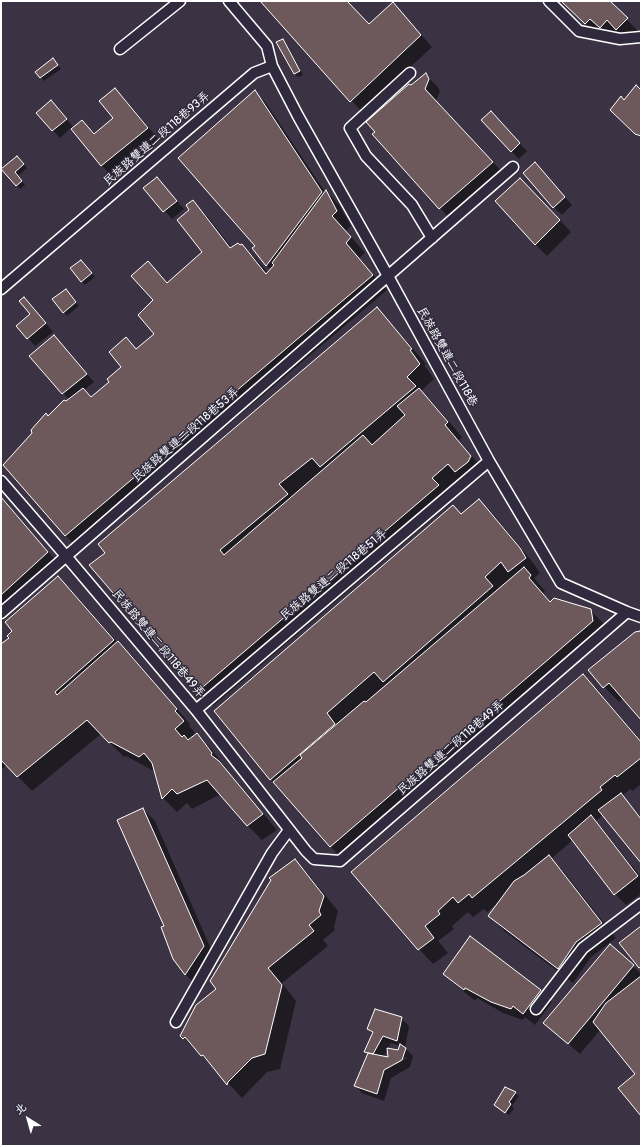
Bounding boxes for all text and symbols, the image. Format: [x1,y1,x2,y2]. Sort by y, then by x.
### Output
street label: 民族路雙連二段118巷93弄 [101,89,213,189]
street label: 民族路雙連二段118巷 [414,305,480,409]
street label: 民族路雙連二段118巷53弄 [130,385,242,485]
street label: 民族路雙連二段118巷51弄 [278,526,390,624]
street label: 民族路雙連二段118巷49弄 [109,587,207,701]
street label: 民族路雙連二段118巷49弄 [395,698,507,798]
north arrow [8,1099,48,1139]
text: 北 [12,1101,29,1118]

